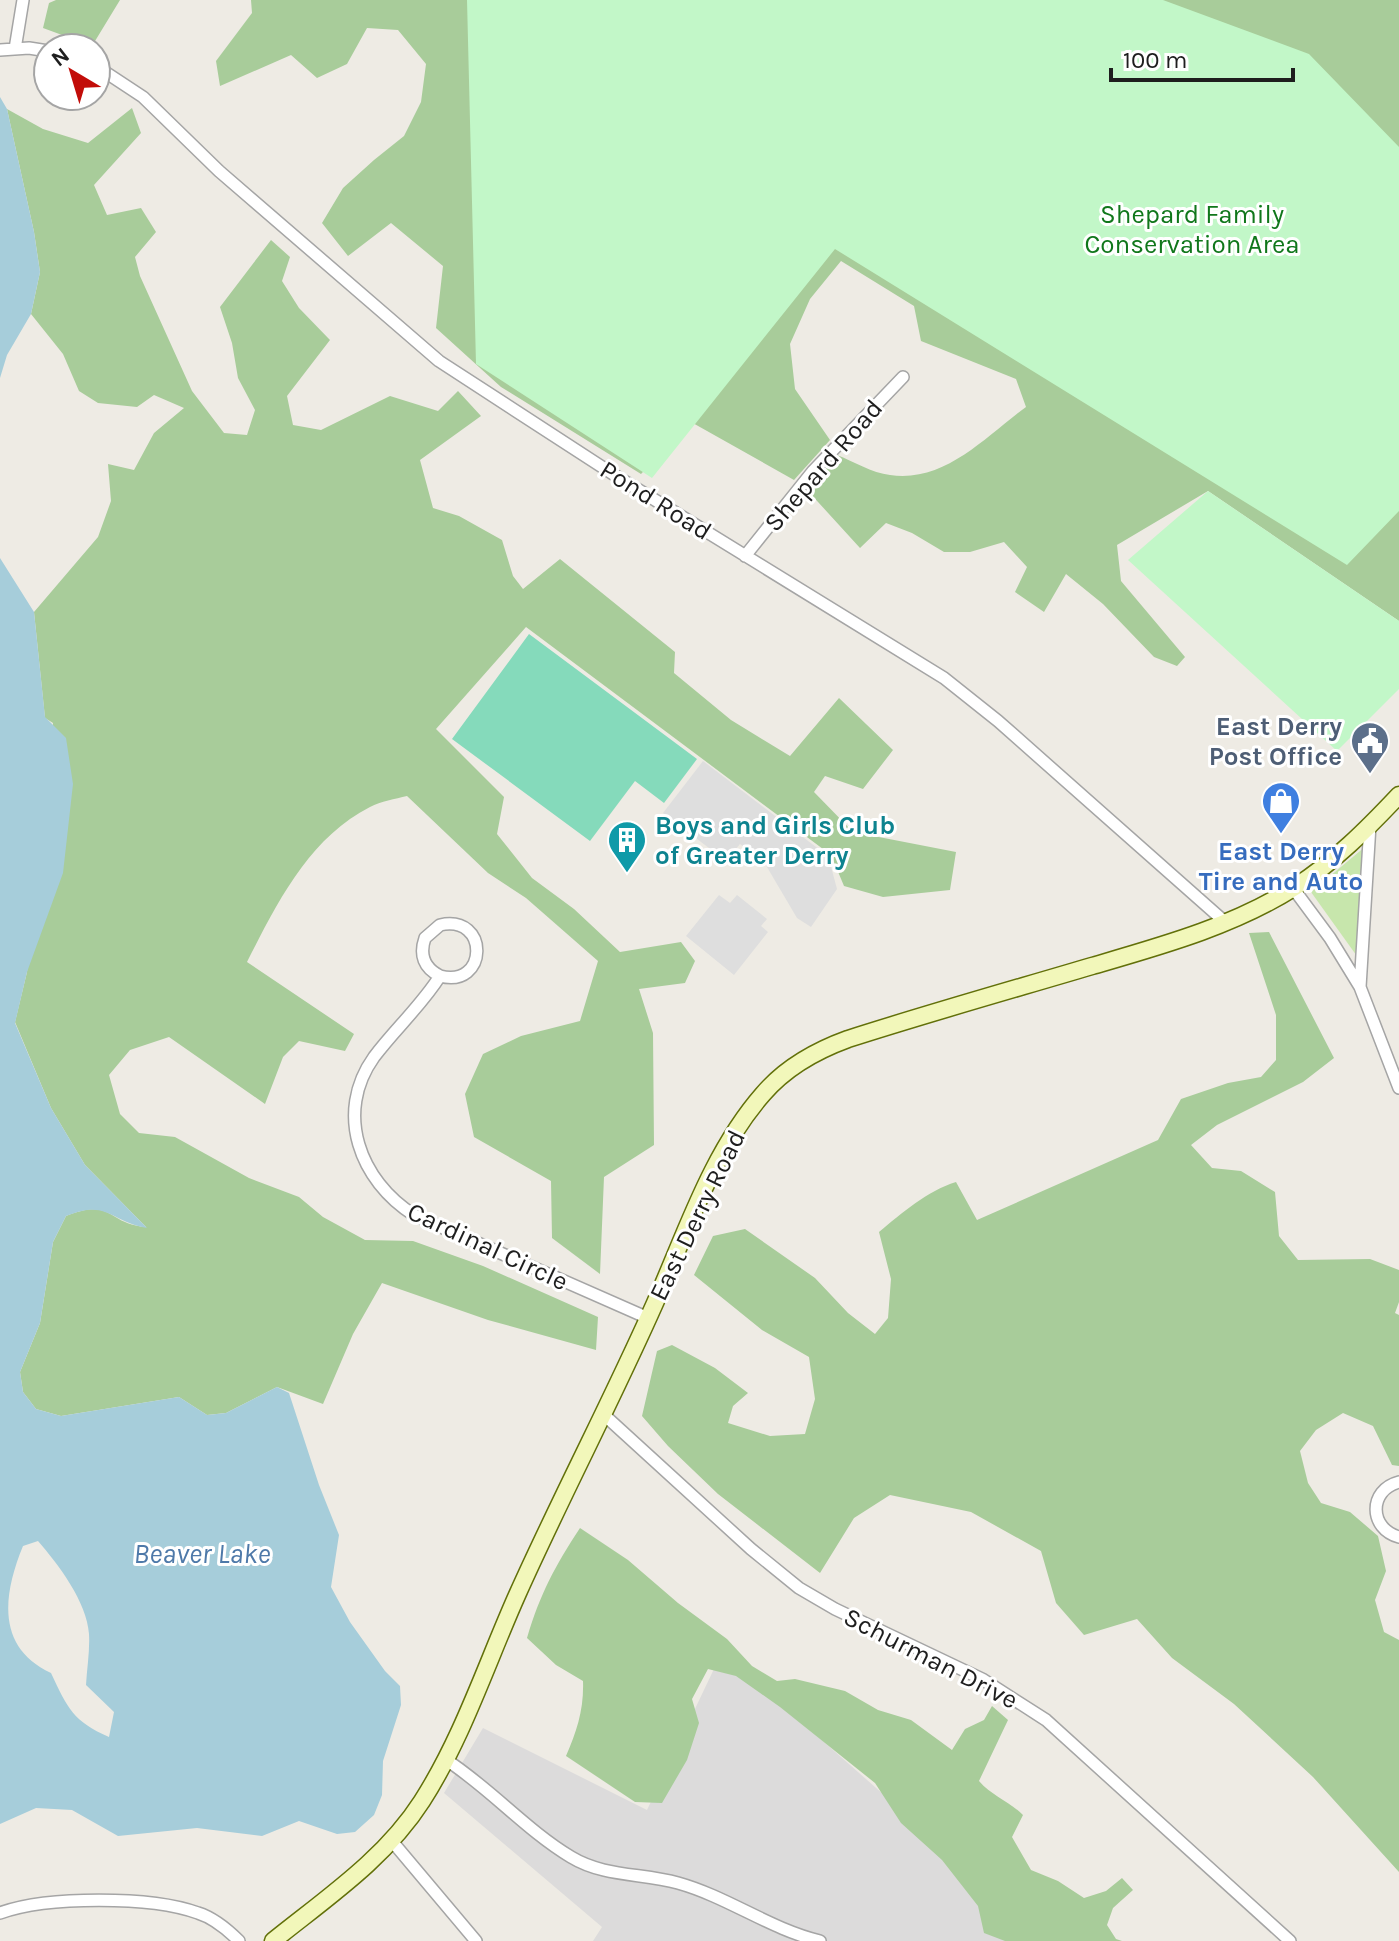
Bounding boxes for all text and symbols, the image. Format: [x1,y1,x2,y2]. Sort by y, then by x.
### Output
north arrow [32,32,112,112]
scale bar [1111,32,1293,82]
text: N [46,42,75,72]
text: 100 m [1123,46,1188,74]
park label: Shepard Family Conservation Area [1084,199,1300,260]
street label: Shepard Road [758,393,889,538]
street label: Pond Road [594,454,717,547]
place label: East Derry Post Office [1209,711,1342,772]
public building icon: East Derry Post Office [1349,720,1391,775]
shop icon: East Derry Tire and Auto [1260,780,1302,835]
place label: Boys and Girls Club of Greater Derry [655,810,895,871]
building icon: Boys and Girls Club of Greater Derry [606,819,648,874]
place label: East Derry Tire and Auto [1199,836,1363,897]
street label: East Derry Road [643,1125,752,1306]
street label: Cardinal Circle [403,1196,573,1297]
water label: Beaver Lake [133,1537,271,1570]
street label: Schurman Drive [839,1601,1023,1716]

